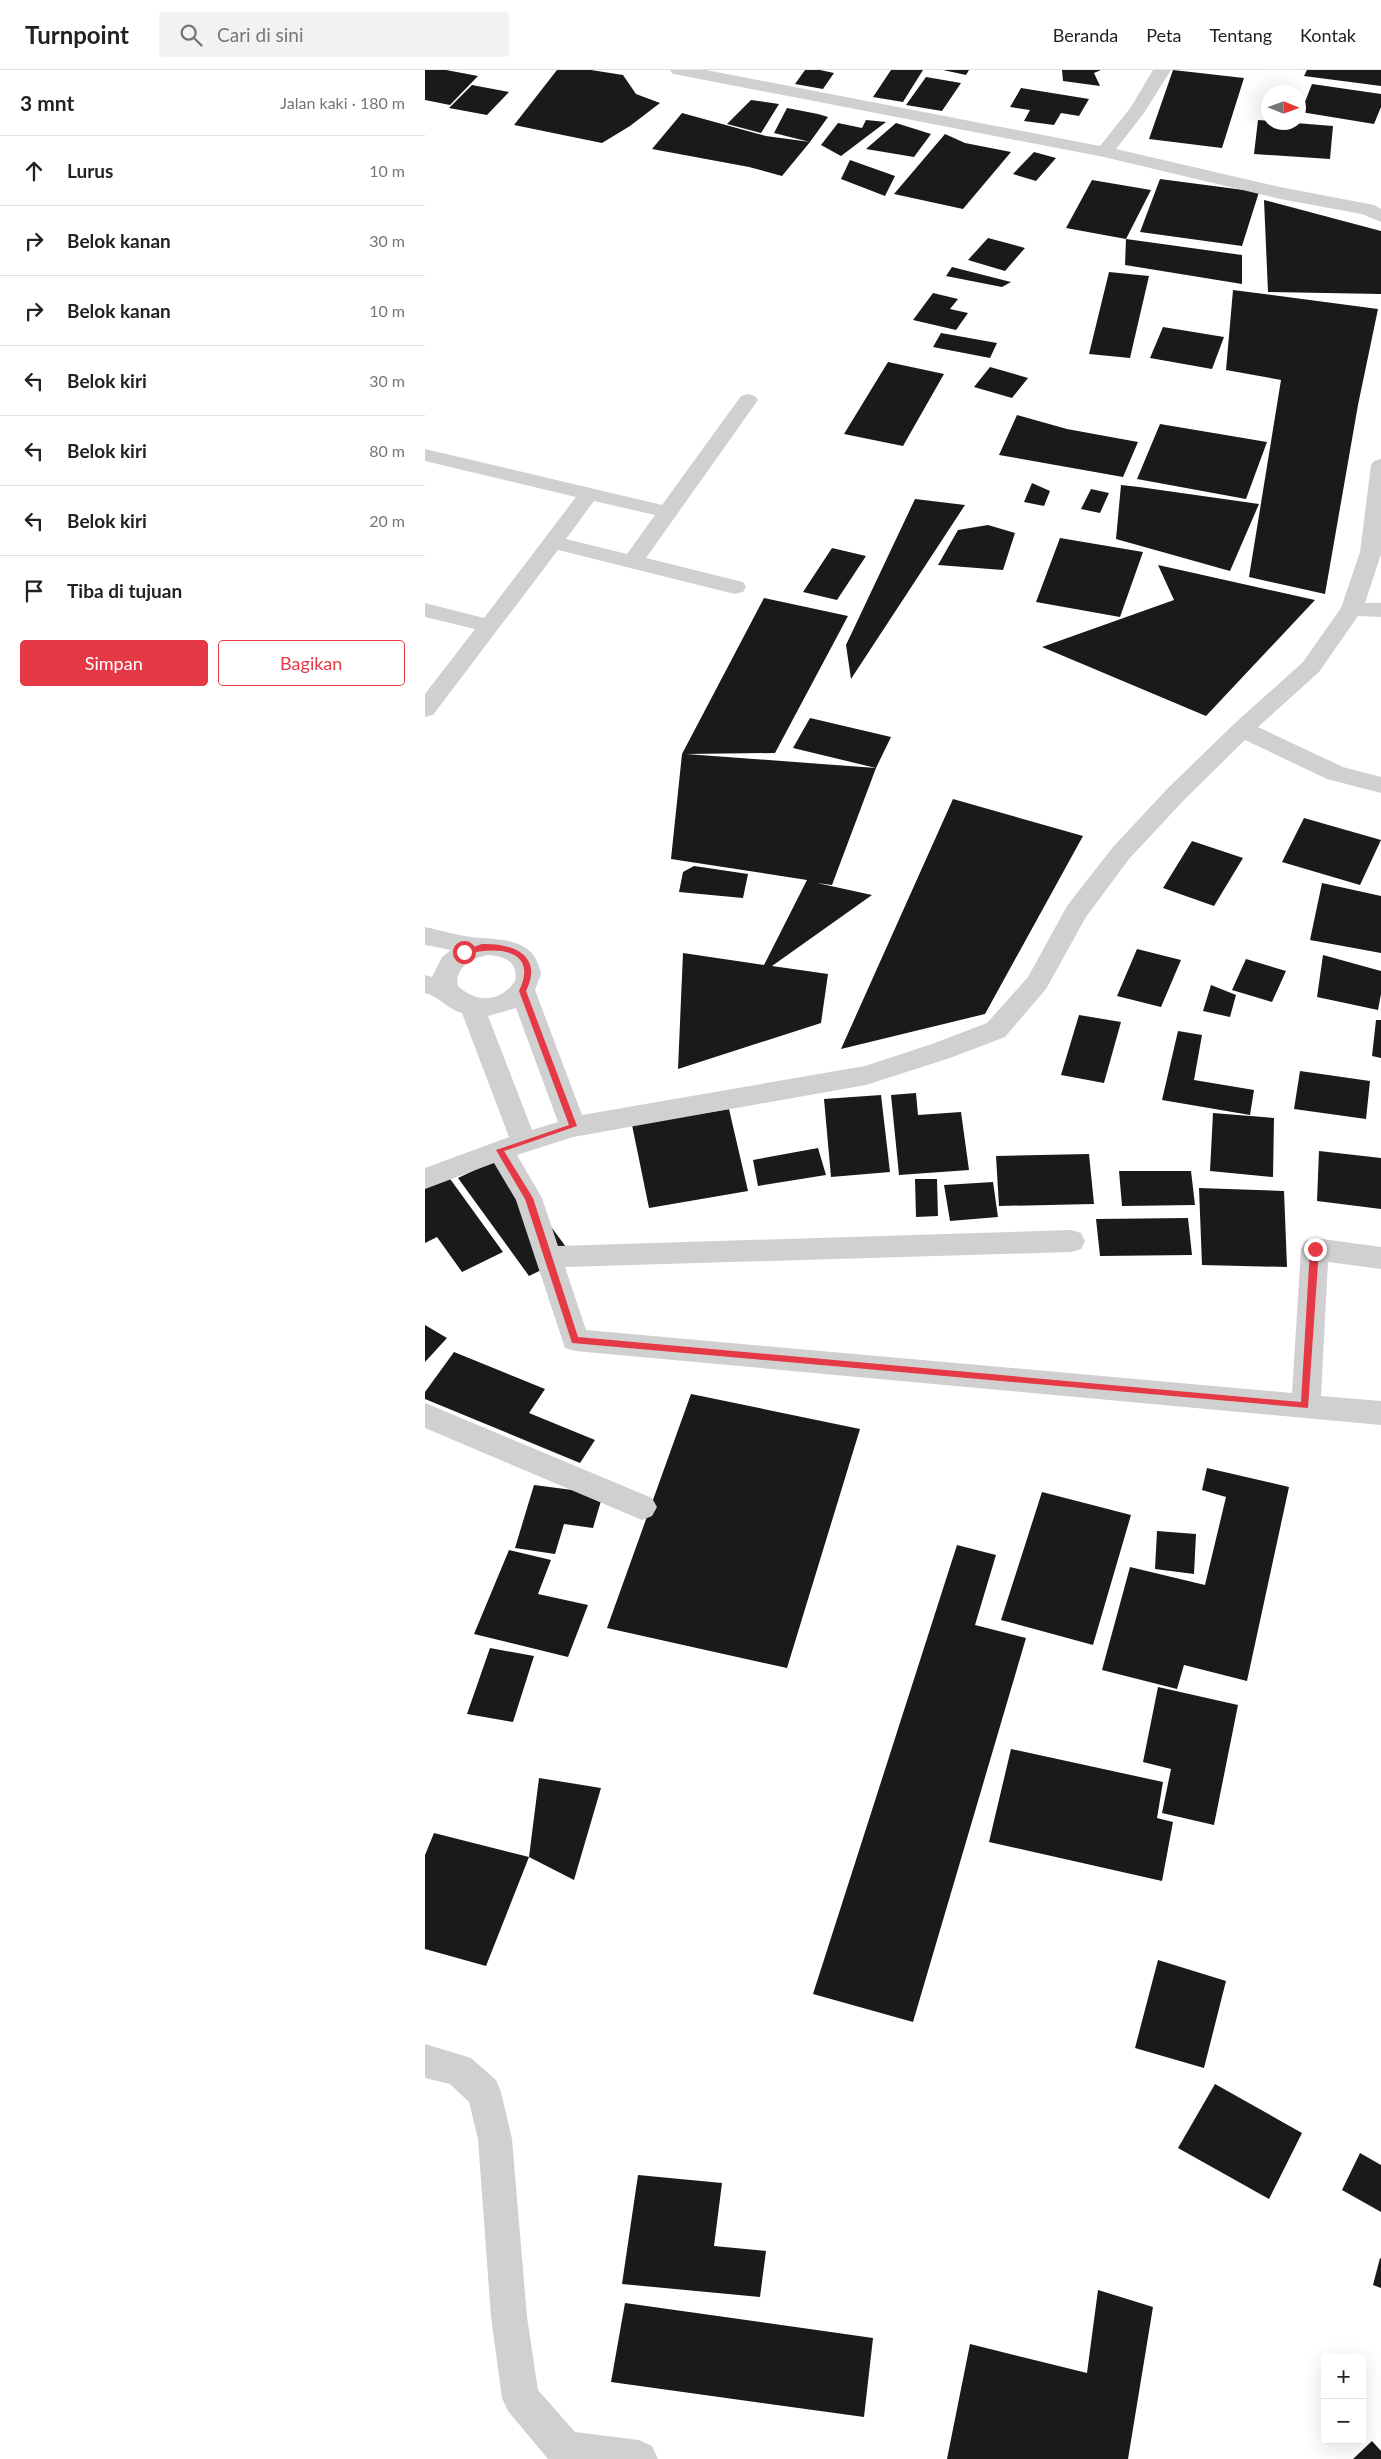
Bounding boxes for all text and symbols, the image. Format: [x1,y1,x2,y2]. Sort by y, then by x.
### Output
search box [159,12,509,57]
text: Turnpoint [25,20,129,49]
icon: search [177,21,205,49]
text: Cari di sini [217,23,304,46]
text: Beranda [1053,24,1118,46]
text: Peta [1146,24,1181,46]
text: Tentang [1209,24,1272,46]
text: Kontak [1300,24,1356,46]
north arrow [1261,85,1306,130]
text: 3 mnt [20,90,74,115]
text: Jalan kaki · 180 m [280,93,405,112]
icon: ahead [20,157,48,185]
text: Lurus [67,159,113,182]
text: 10 m [369,161,405,180]
icon: right [20,227,48,255]
text: Belok kanan [67,229,171,252]
text: 30 m [369,231,405,250]
icon: right [20,297,48,325]
text: Belok kanan [67,299,171,322]
text: 10 m [369,301,405,320]
icon: left [20,367,48,395]
text: Belok kiri [67,369,147,392]
text: 30 m [369,371,405,390]
icon: left [20,437,48,465]
text: Belok kiri [67,439,147,462]
text: 80 m [369,441,405,460]
icon: left [20,507,48,535]
text: Belok kiri [67,509,147,532]
text: 20 m [369,511,405,530]
icon: arrive [20,577,48,605]
text: Tiba di tujuan [67,579,182,602]
button: Simpan [20,640,208,686]
button: Bagikan [218,640,405,686]
route start [453,941,476,964]
route end [1304,1238,1327,1261]
map controls [1321,2354,1366,2444]
button: + [1321,2354,1366,2399]
button: − [1321,2399,1366,2444]

